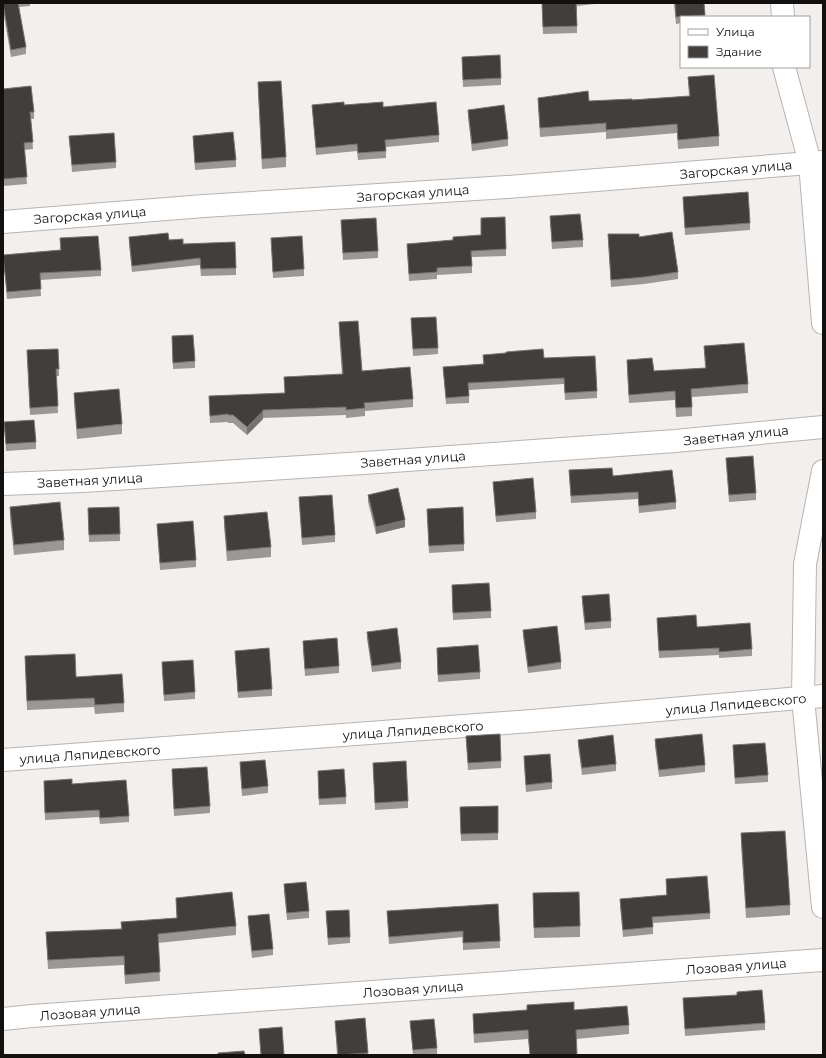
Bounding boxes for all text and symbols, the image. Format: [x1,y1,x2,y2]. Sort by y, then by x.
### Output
legend [680,16,810,68]
text: Улица [716,24,755,39]
text: Здание [716,44,762,59]
street label: Загорская улица [679,156,793,182]
street label: Загорская улица [356,181,470,205]
street label: Загорская улица [33,203,147,227]
street label: Заветная улица [683,422,789,448]
street label: Заветная улица [360,447,466,471]
street label: Заветная улица [37,469,143,491]
street label: улица Ляпидевского [664,690,807,718]
street label: улица Ляпидевского [341,717,484,743]
street label: улица Ляпидевского [18,741,161,767]
street label: Лозовая улица [685,954,787,978]
street label: Лозовая улица [362,977,464,1001]
street label: Лозовая улица [39,1000,141,1024]

